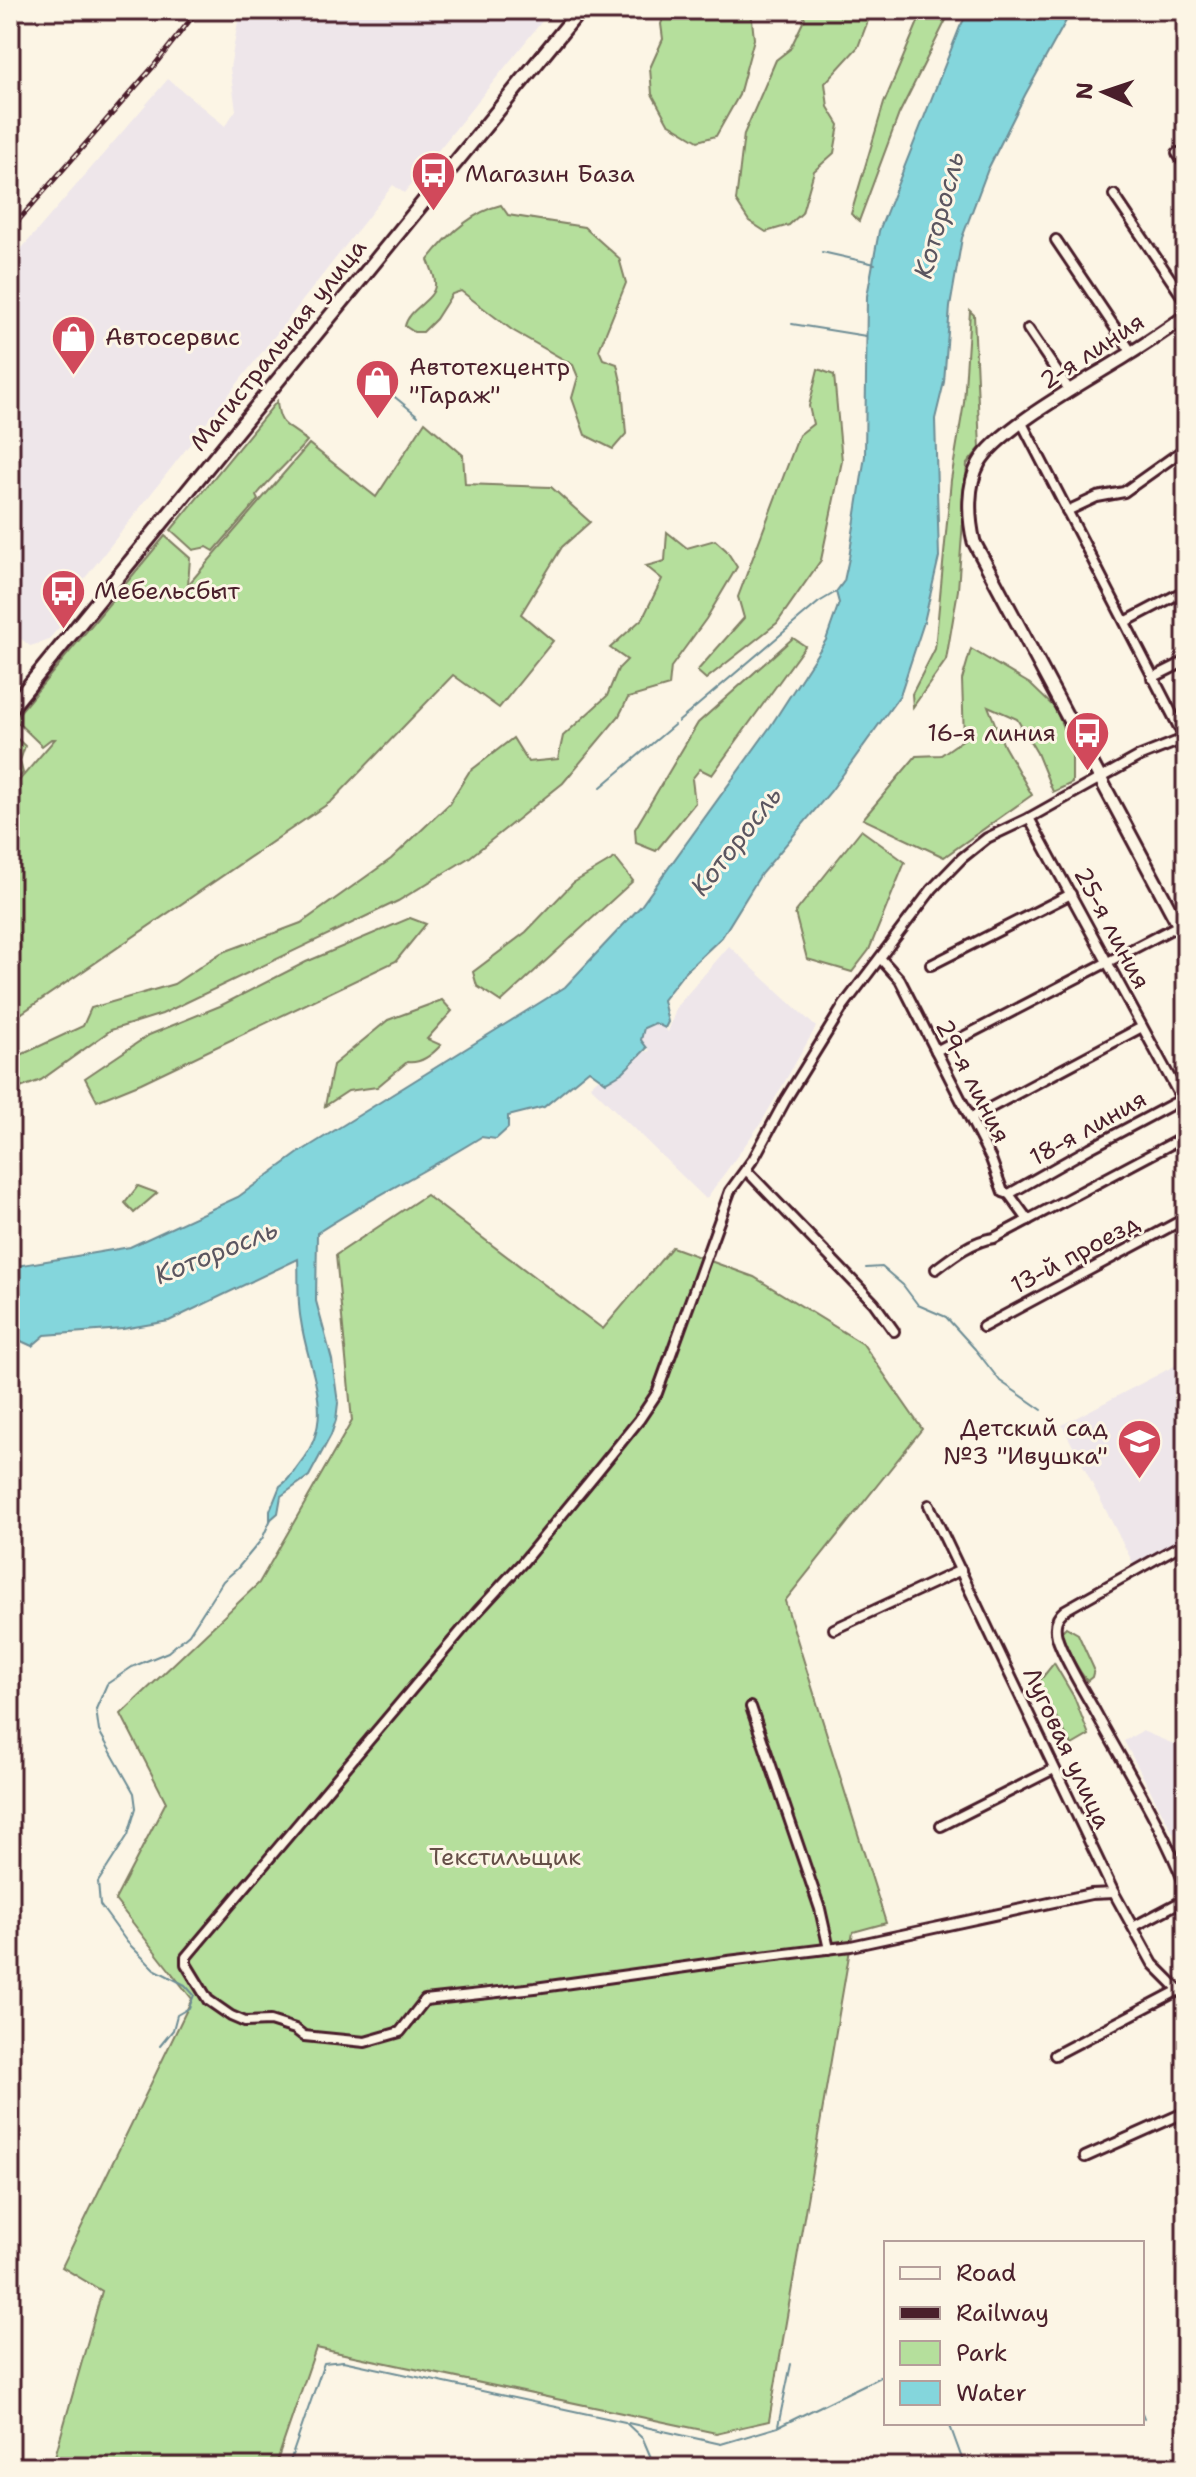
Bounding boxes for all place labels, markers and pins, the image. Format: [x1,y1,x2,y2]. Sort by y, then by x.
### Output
bus stop icon: Магазин База [410,150,458,213]
place label: Магазин База [465,158,635,190]
shop icon: Автосервис [50,313,98,376]
place label: Автосервис [105,321,240,353]
place label: Автотехцентр "Гараж" [409,351,570,411]
shop icon: Автотехцентр "Гараж" [354,357,402,420]
bus stop icon: Мебельсбыт [39,567,87,630]
place label: Мебельсбыт [94,575,241,607]
bus stop icon: 16-я линия [1063,709,1111,772]
place label: 16-я линия [927,717,1056,749]
place label: Детский сад №3 "Ивушка" [943,1412,1108,1472]
school or university icon: Детский сад №3 "Ивушка" [1115,1418,1163,1481]

